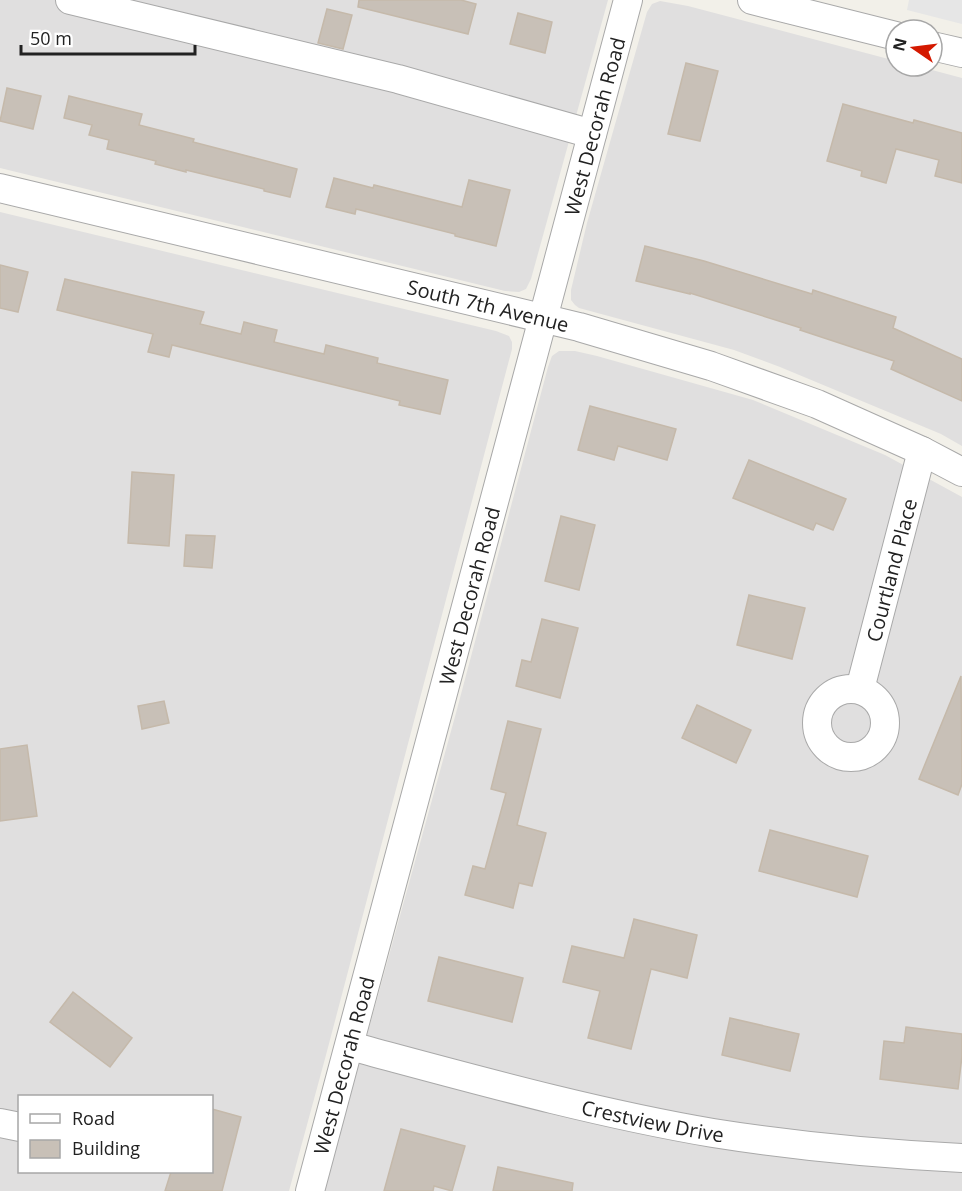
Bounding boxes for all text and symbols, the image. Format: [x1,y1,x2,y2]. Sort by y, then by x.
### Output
scale bar [21,18,195,56]
north arrow [884,18,944,78]
text: 50 m [30,26,72,50]
street label: West Decorah Road [558,34,631,218]
text: N [887,35,912,53]
street label: South 7th Avenue [404,273,572,338]
street label: Courtland Place [859,495,923,645]
street label: West Decorah Road [432,504,506,688]
street label: West Decorah Road [307,973,380,1158]
street label: Crestview Drive [579,1093,726,1148]
legend [18,1095,213,1173]
text: Road [72,1106,115,1130]
text: Building [72,1136,140,1160]

